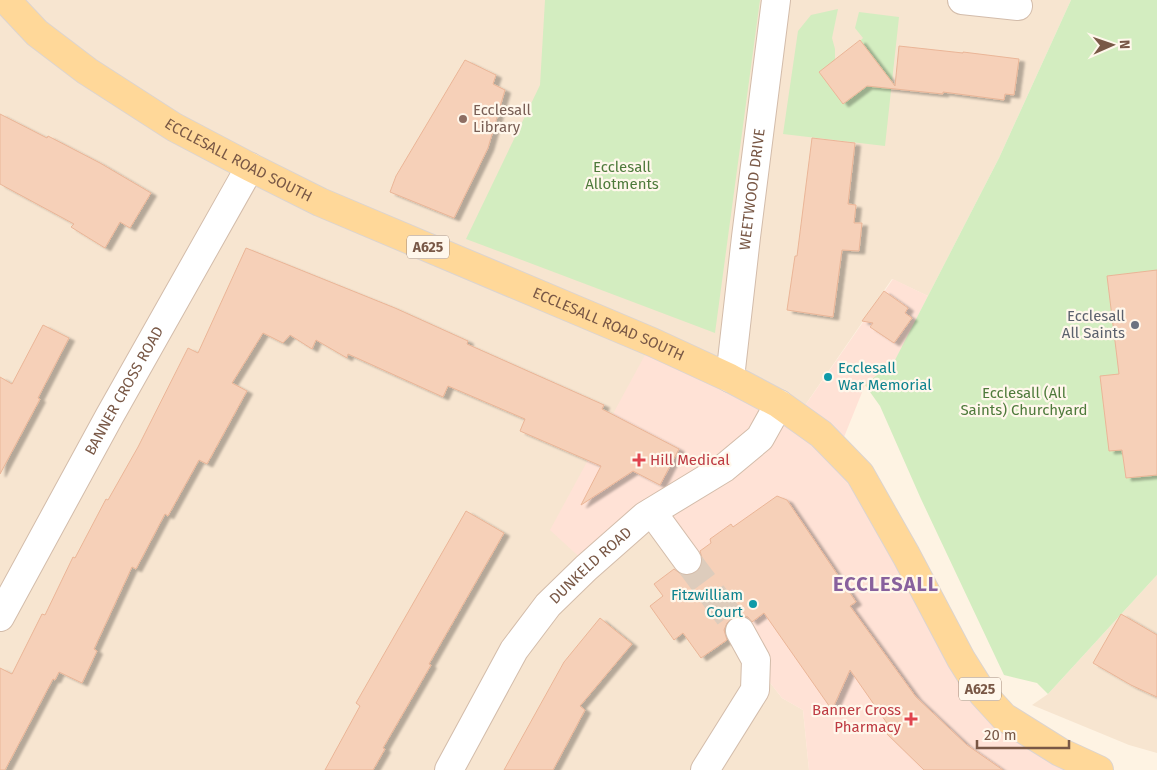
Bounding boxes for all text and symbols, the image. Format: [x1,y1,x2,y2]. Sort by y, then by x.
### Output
north arrow [1087,20,1137,70]
text: N [1116,40,1133,50]
place label: Ecclesall Library [473,101,532,136]
marker: Ecclesall Library [457,113,469,125]
street label: ECCLESALL ROAD SOUTH [161,114,315,206]
street label: WEETWOOD DRIVE [736,127,769,251]
park label: Ecclesall Allotments [585,158,659,193]
road number: A625 [407,236,449,258]
street label: ECCLESALL ROAD SOUTH [530,284,687,365]
place label: Ecclesall All Saints [1062,307,1126,342]
marker: Ecclesall All Saints [1129,319,1141,331]
street label: BANNER CROSS ROAD [81,323,167,458]
place label: Ecclesall War Memorial [838,359,932,394]
marker: Ecclesall War Memorial [822,371,834,383]
park label: Ecclesall (All Saints) Churchyard [960,384,1088,419]
place label: Hill Medical [650,451,730,469]
marker: Hill Medical [632,453,646,467]
street label: DUNKELD ROAD [546,523,635,608]
district label: ECCLESALL [833,572,939,596]
place label: Fitzwilliam Court [671,586,744,621]
marker: Fitzwilliam Court [747,598,759,610]
road number: A625 [959,678,1001,701]
place label: Banner Cross Pharmacy [812,701,902,736]
marker: Banner Cross Pharmacy [905,713,917,725]
scale bar [977,718,1070,750]
text: 20 m [984,726,1017,744]

